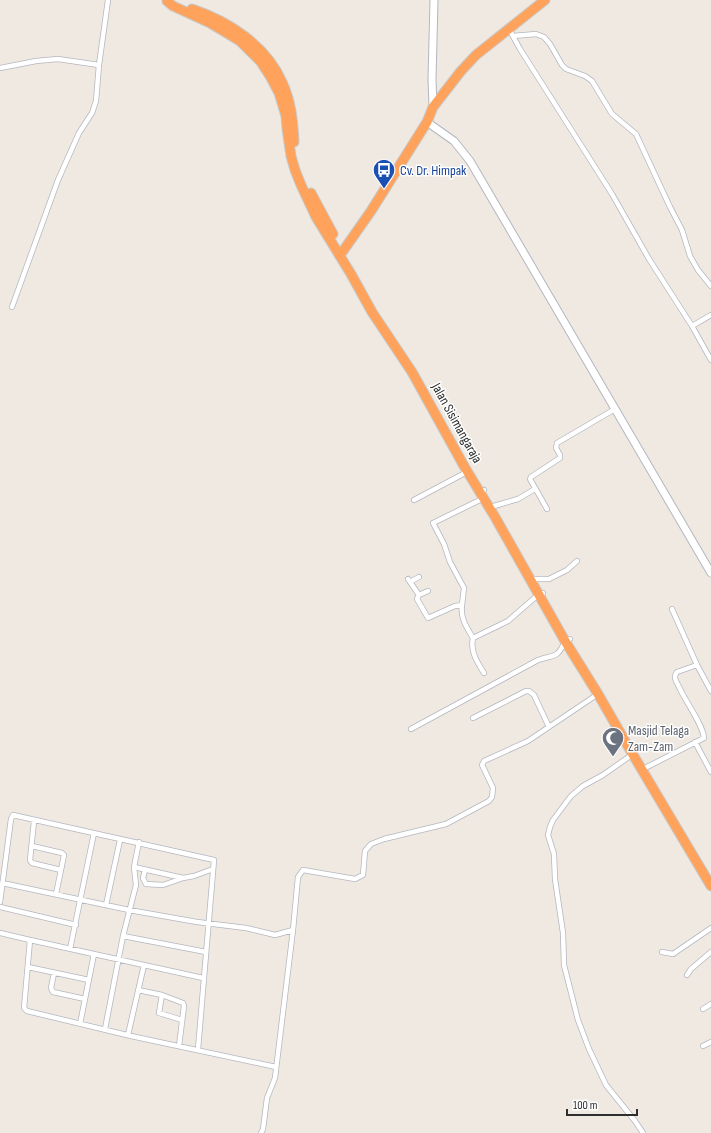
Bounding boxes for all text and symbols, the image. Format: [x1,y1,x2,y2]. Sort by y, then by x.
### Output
bus stop icon: Cv. Dr. Himpak [371,157,397,190]
place label: Cv. Dr. Himpak [400,162,467,179]
street label: Jalan Sisimangaraja [428,379,486,466]
place label: Masjid Telaga Zam-Zam [628,722,689,755]
mosque icon: Masjid Telaga Zam-Zam [600,725,626,758]
scale bar [567,1091,637,1117]
text: 100 m [573,1098,598,1113]

